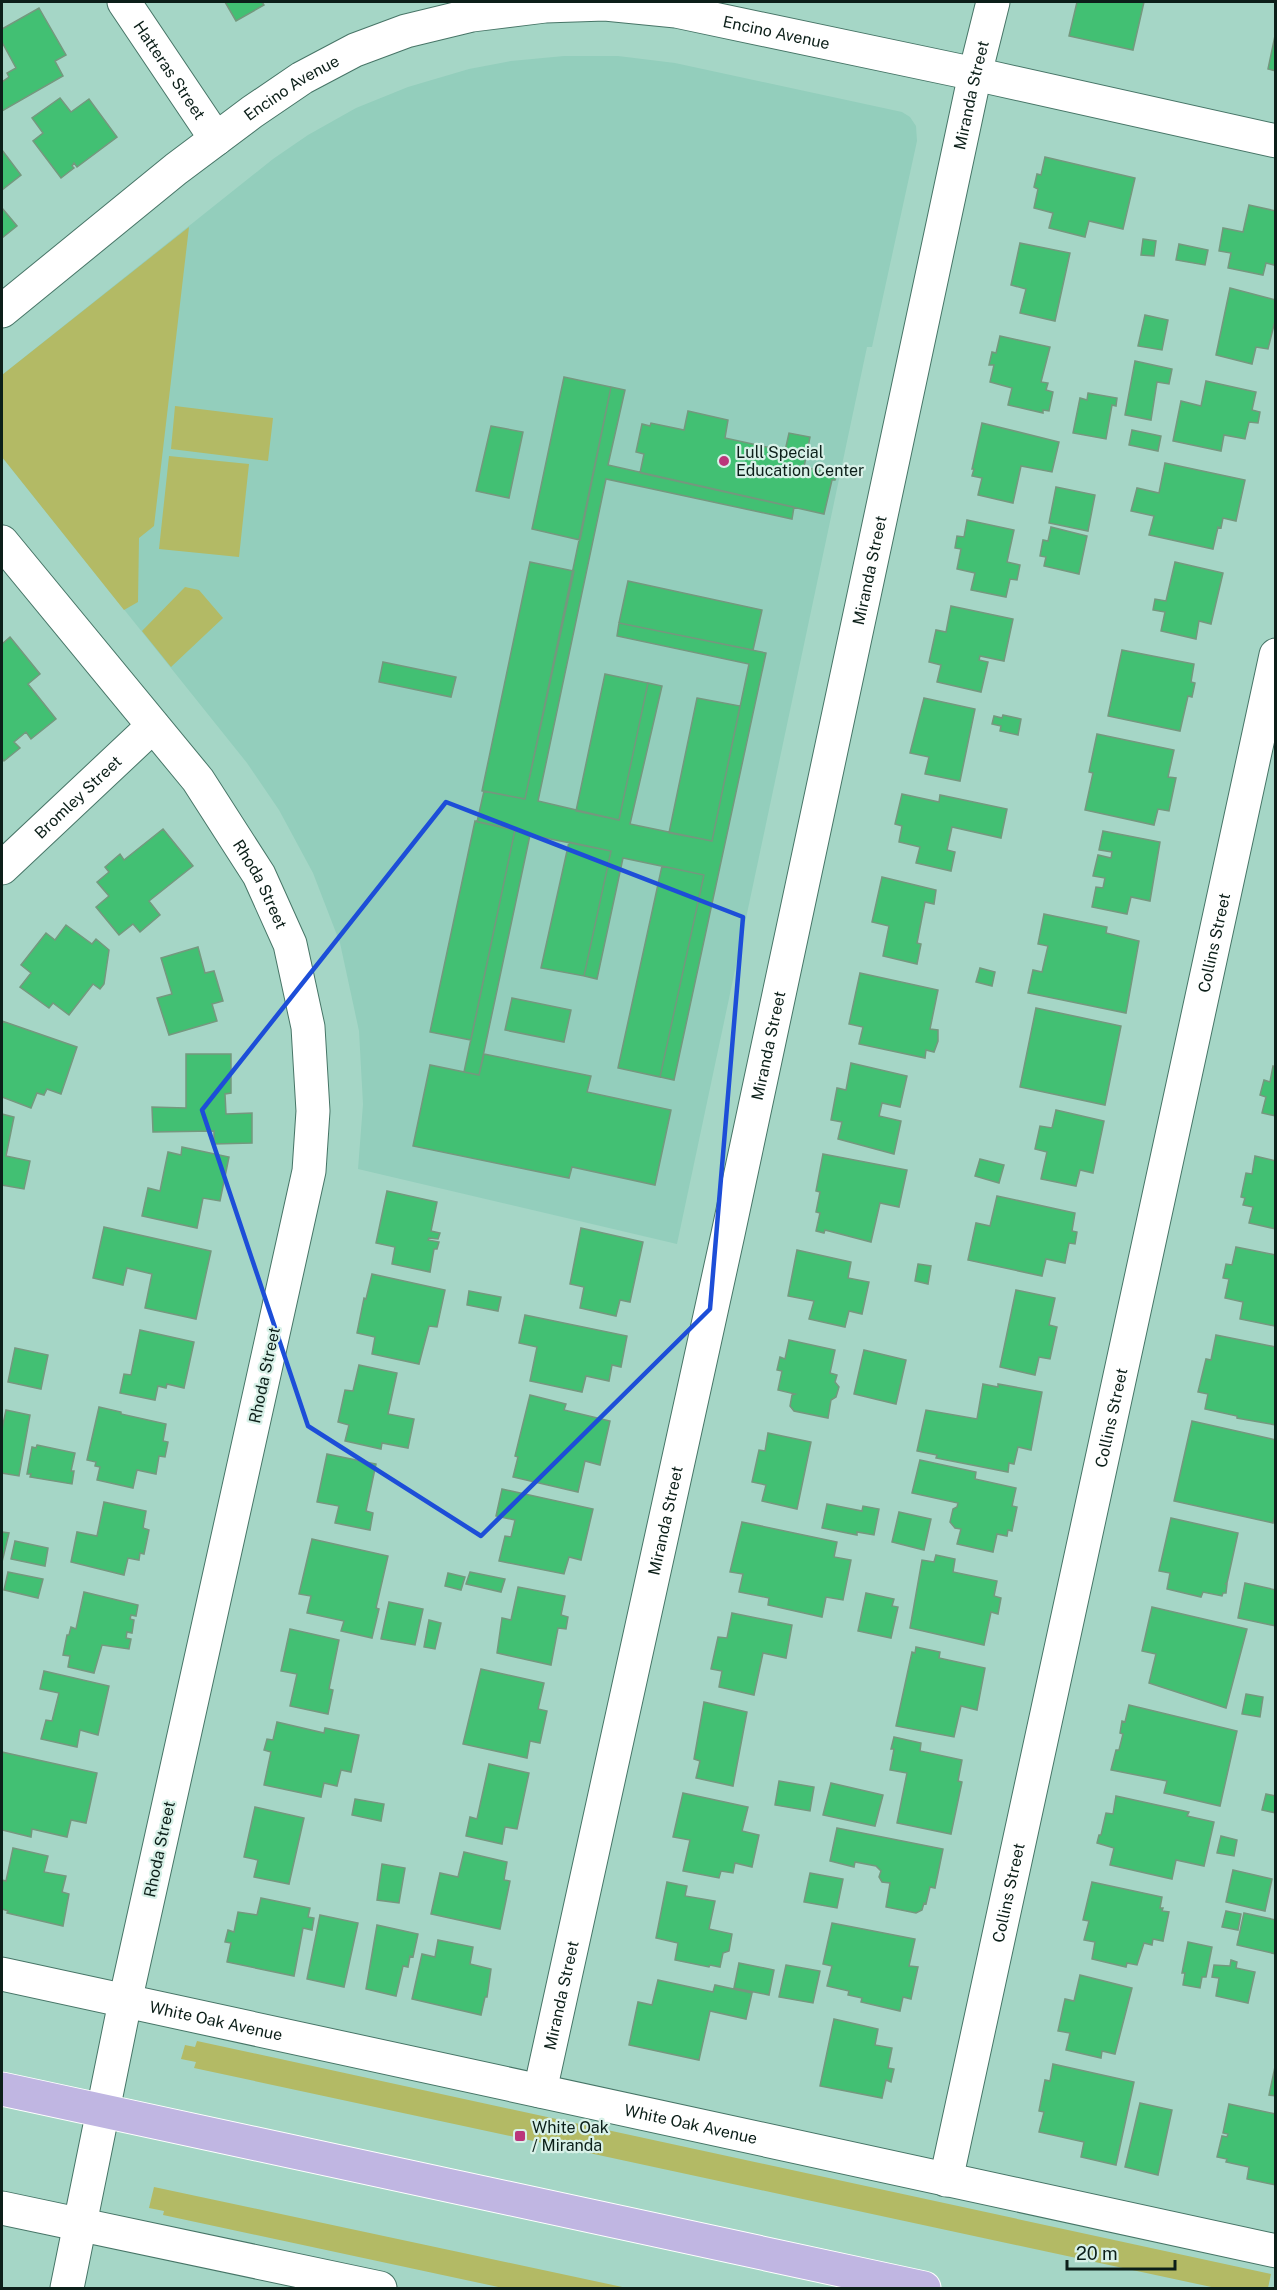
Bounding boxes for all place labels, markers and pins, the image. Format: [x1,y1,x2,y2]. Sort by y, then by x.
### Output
place label: Lull Special Education Center [736,443,864,480]
marker: Lull Special Education Center [717,454,731,468]
place label: White Oak / Miranda [532,2118,609,2155]
marker: White Oak / Miranda [513,2129,527,2143]

